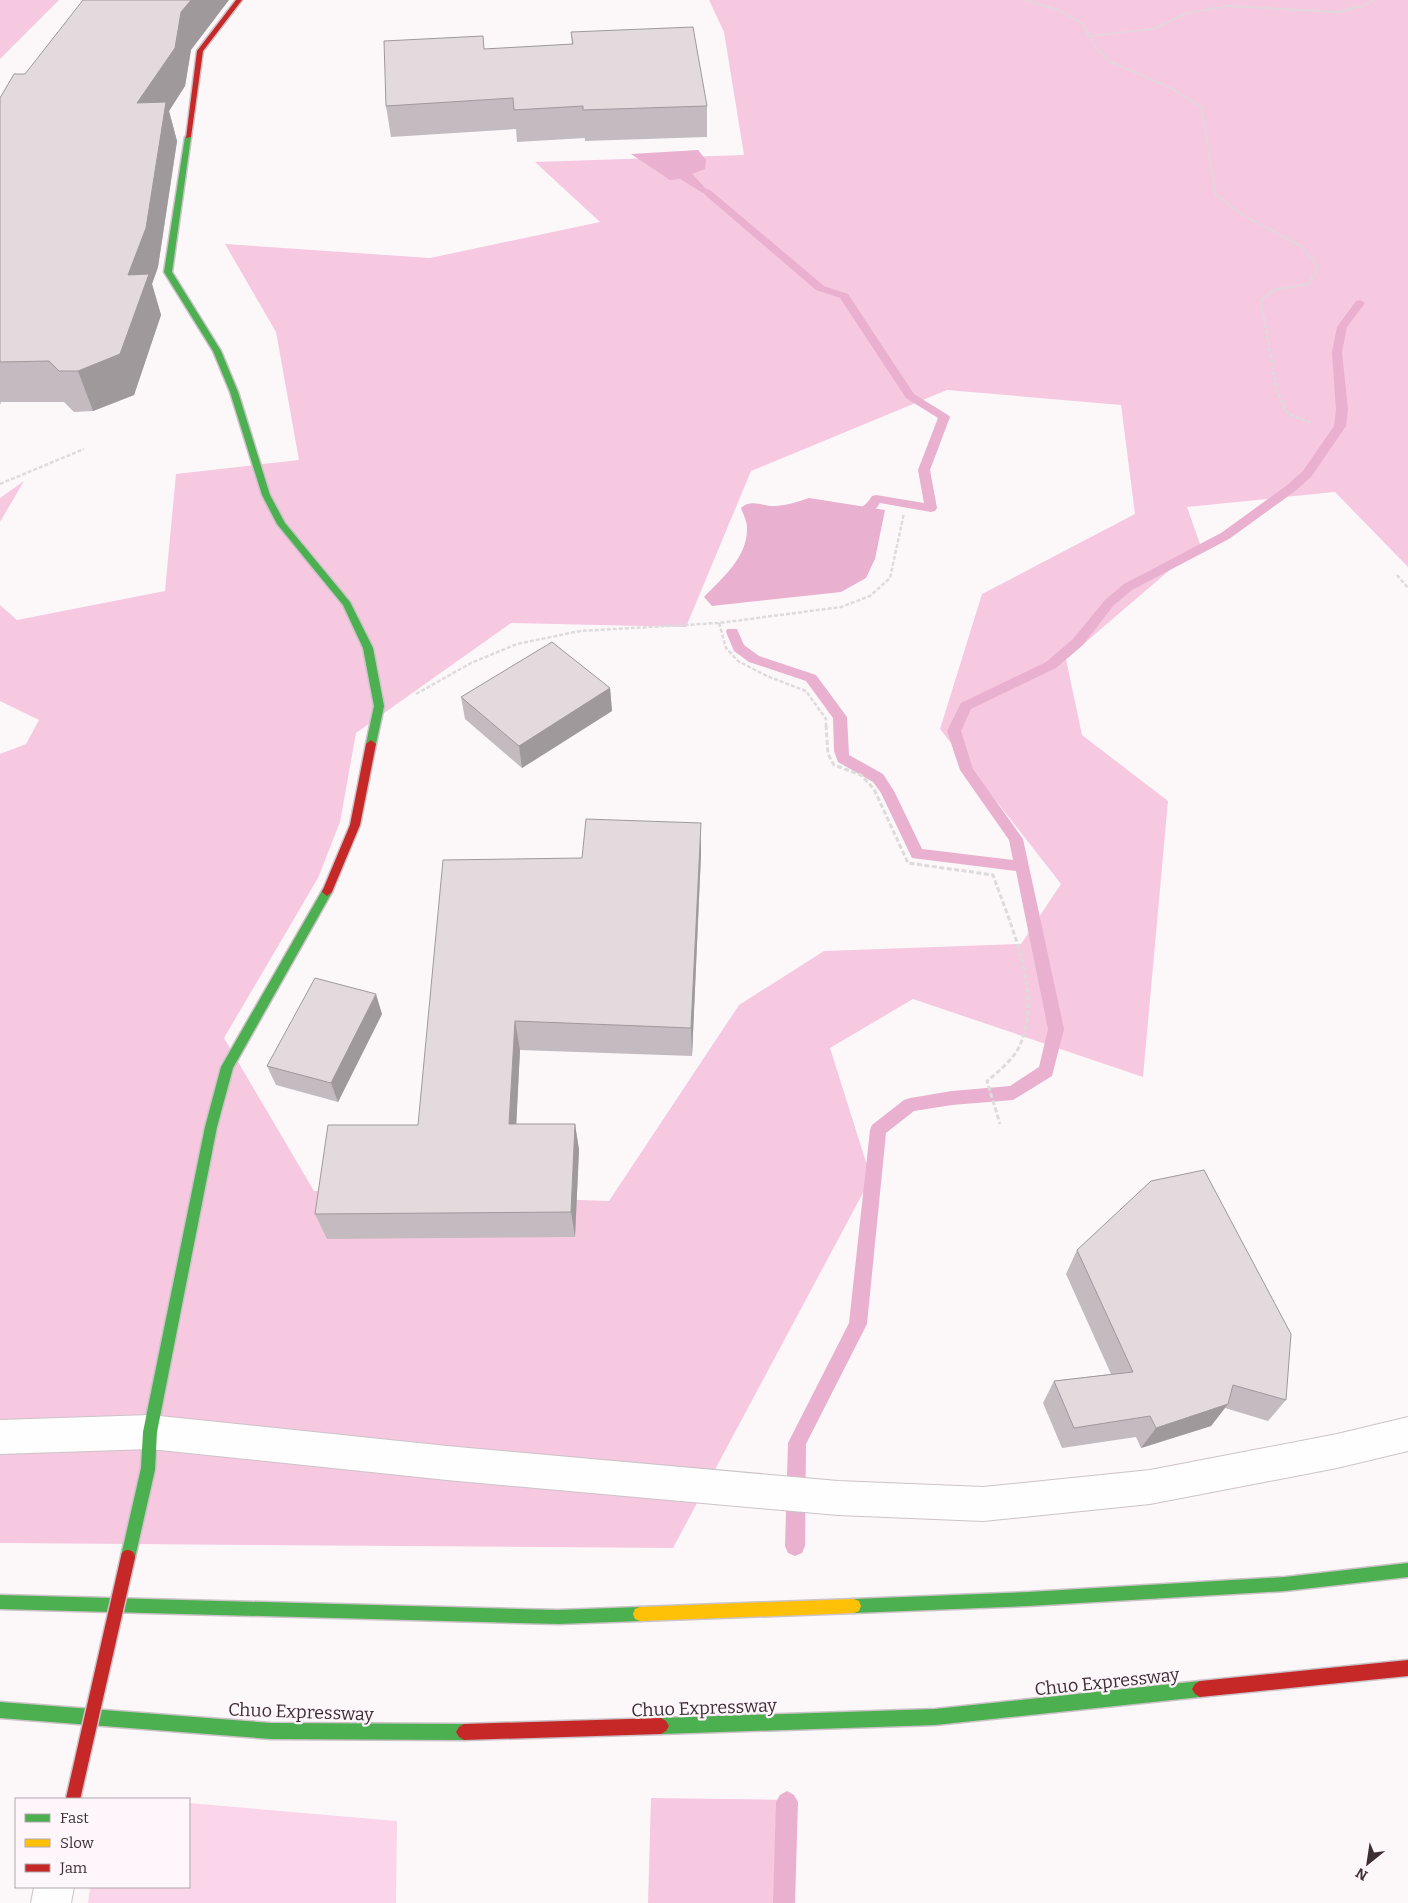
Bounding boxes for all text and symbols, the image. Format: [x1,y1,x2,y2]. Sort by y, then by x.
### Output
street label: Chuo Expressway [1033,1663,1181,1701]
street label: Chuo Expressway [631,1694,778,1722]
street label: Chuo Expressway [228,1698,375,1726]
legend [15,1798,190,1888]
text: Fast [60,1809,89,1827]
text: Slow [60,1834,95,1852]
north arrow [1343,1838,1393,1888]
text: Jam [59,1859,88,1877]
text: N [1353,1864,1371,1884]

